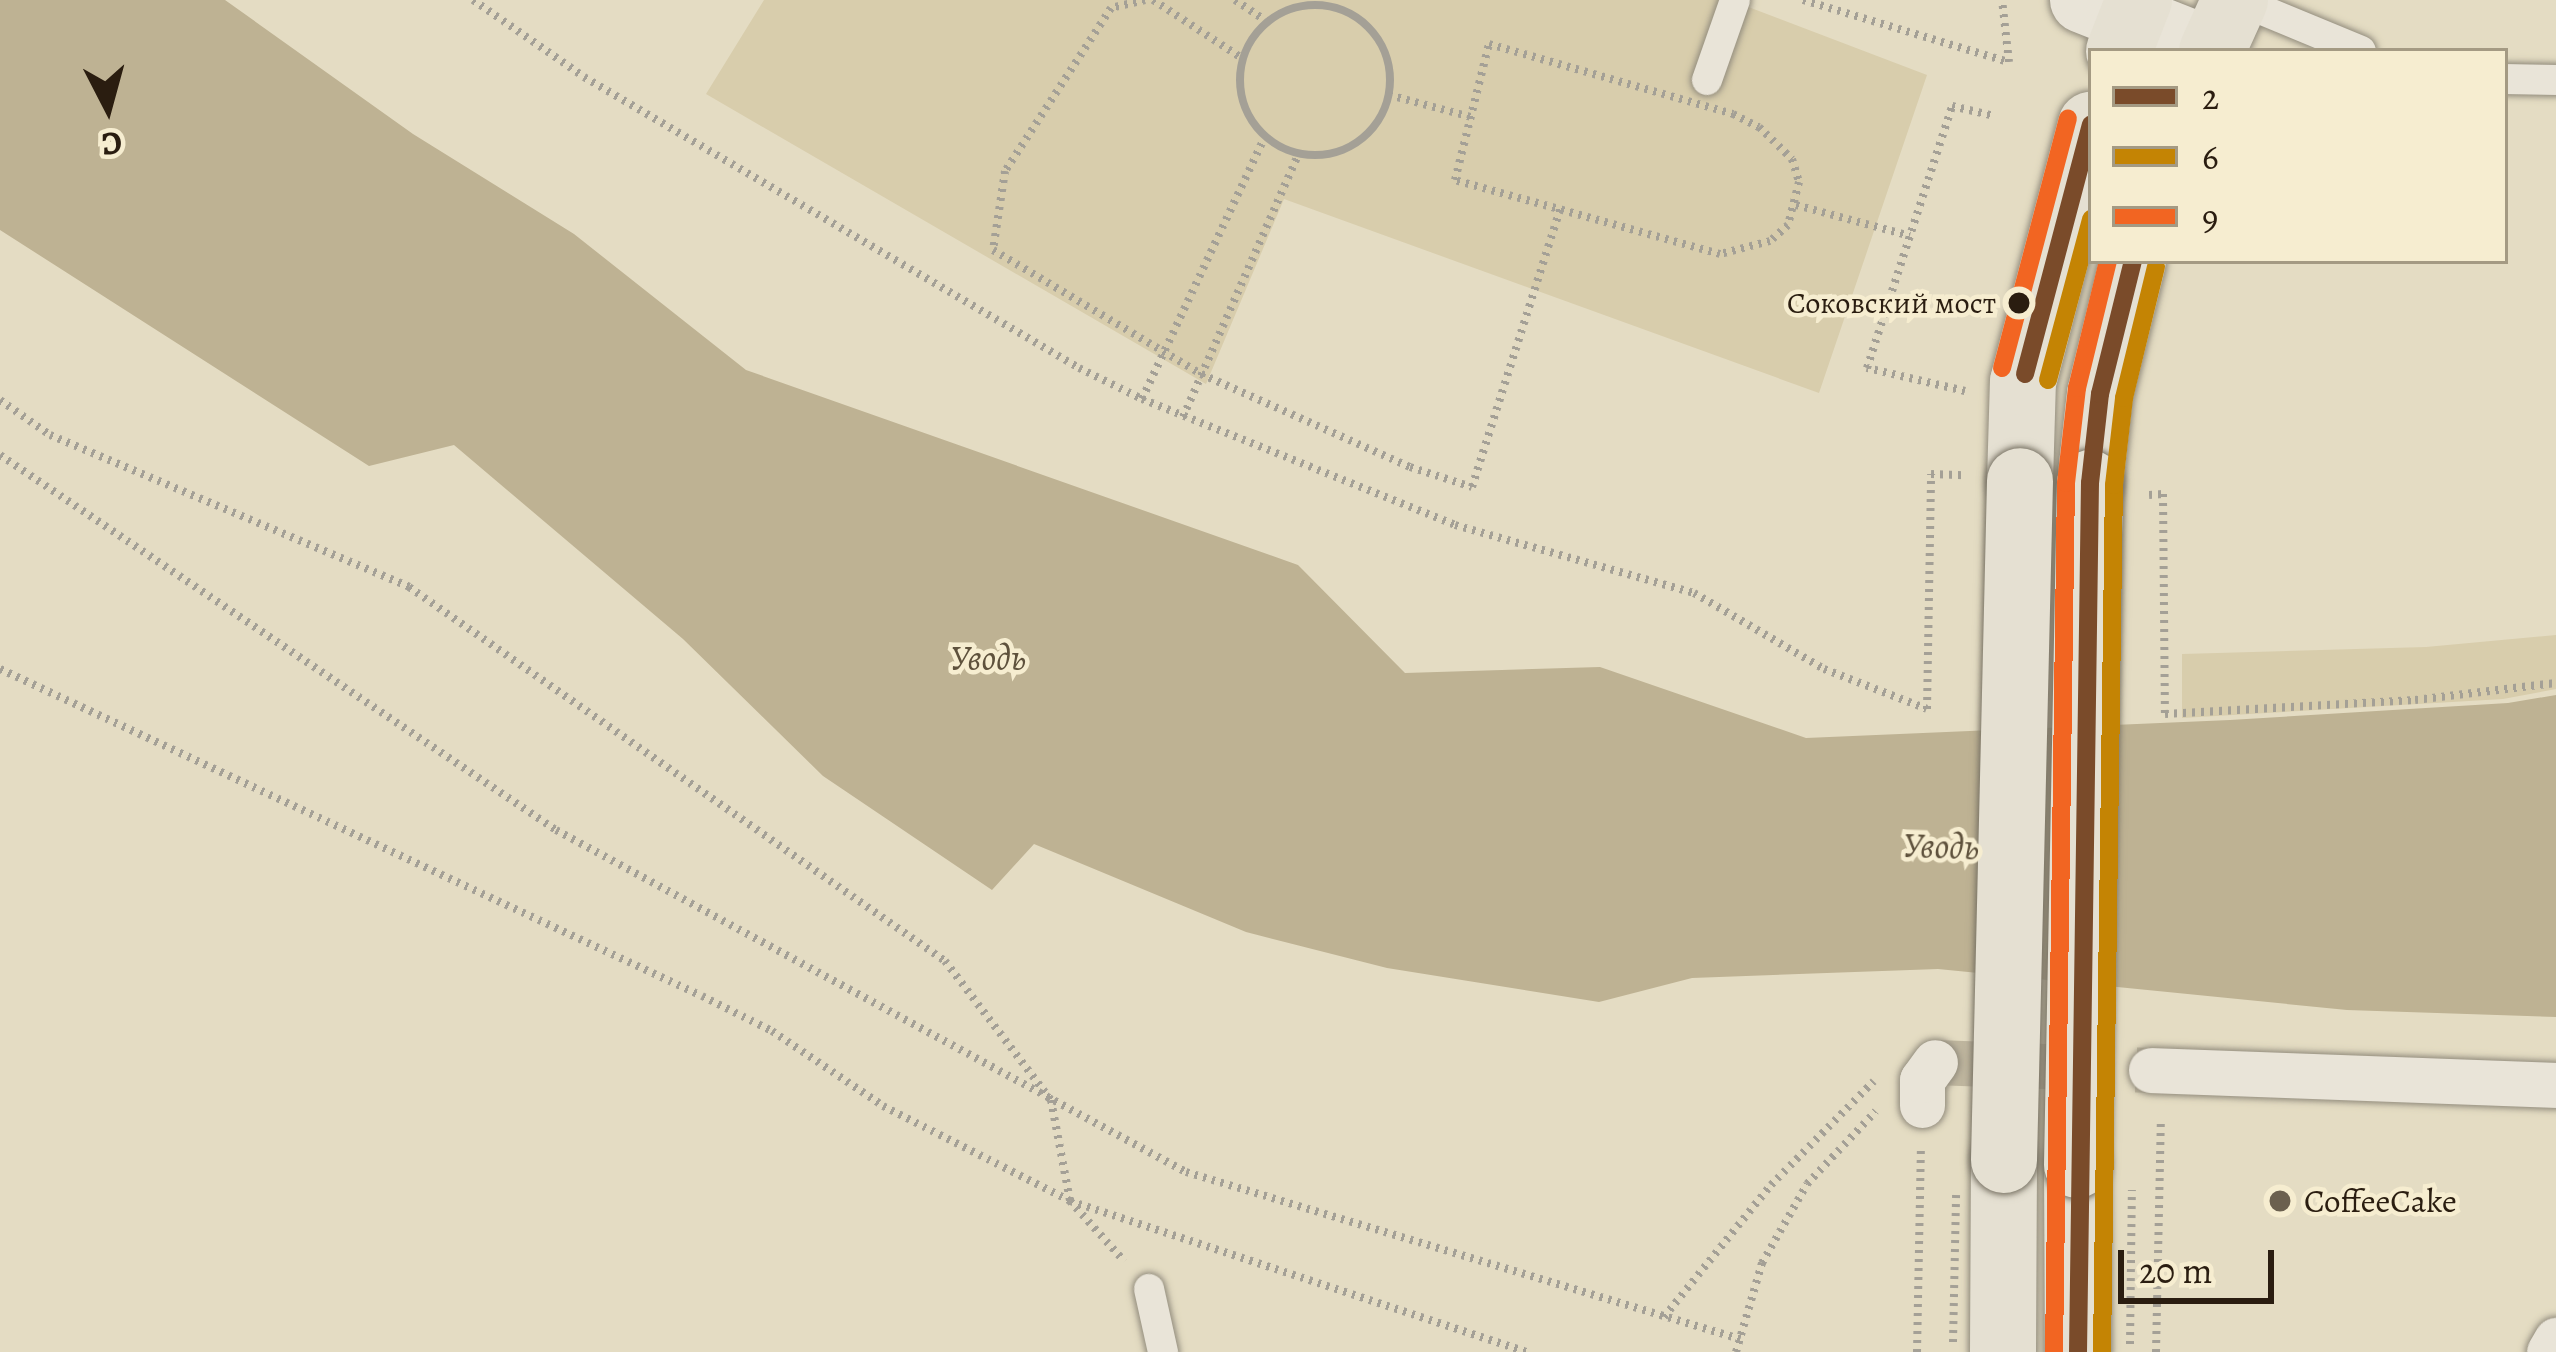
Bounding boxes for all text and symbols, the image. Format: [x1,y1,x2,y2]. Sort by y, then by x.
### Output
north arrow [48,48,168,168]
legend [2088,48,2508,264]
text: 2 [2202,72,2219,121]
text: С [99,121,124,168]
text: 6 [2202,132,2219,181]
text: 9 [2202,192,2218,241]
place label: Соковский мост [1787,285,1996,321]
marker: Соковский мост [2008,292,2030,314]
water label: Уводь [950,636,1026,680]
water label: Уводь [1902,823,1980,869]
place label: CoffeeCake [2304,1181,2457,1221]
marker: CoffeeCake [2267,1188,2293,1214]
scale bar [2124,1226,2280,1300]
text: 20 m [2139,1246,2212,1295]

